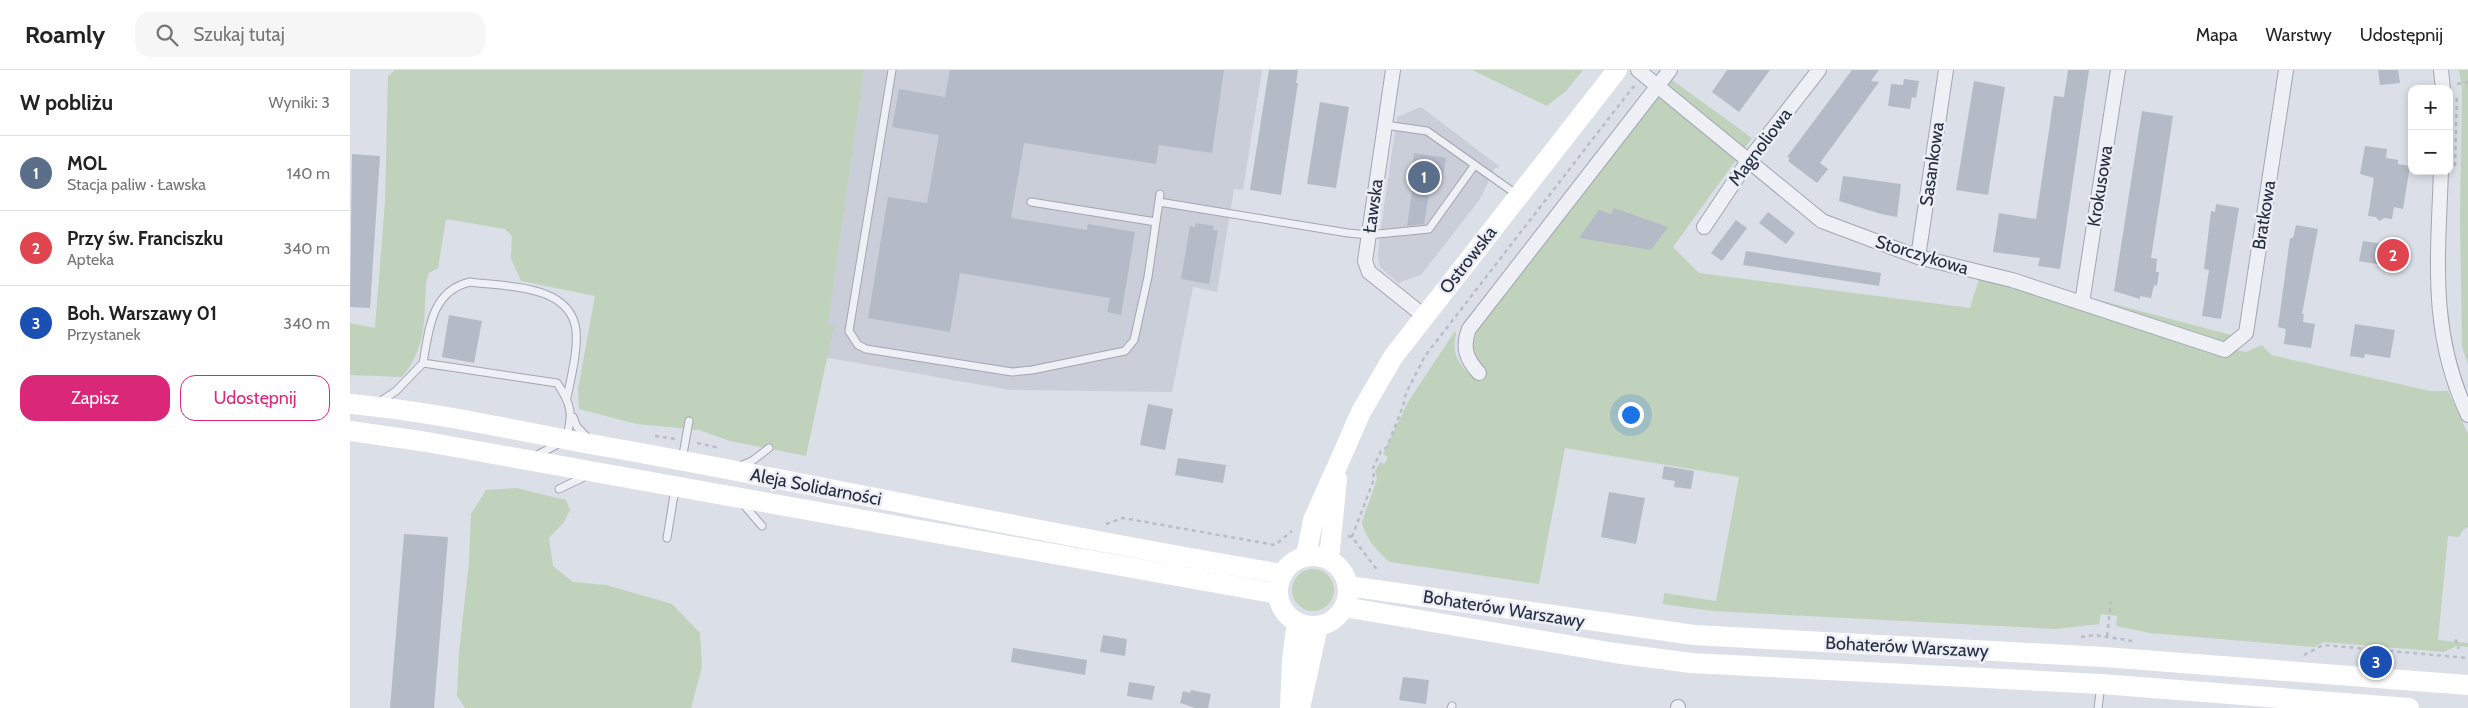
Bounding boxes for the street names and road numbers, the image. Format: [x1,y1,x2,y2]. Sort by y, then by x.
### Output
street label: Magnoliowa [1724,104,1797,190]
street label: Sasankowa [1915,120,1949,207]
street label: Krokusowa [2083,143,2117,228]
street label: Ławska [1358,177,1388,235]
street label: Bratkowa [2248,178,2280,251]
street label: Ostrowska [1435,222,1501,298]
street label: Storczykowa [1873,230,1972,280]
street label: Aleja Solidarności [749,464,883,510]
street label: Bohaterów Warszawy [1422,585,1586,633]
street label: Bohaterów Warszawy [1825,632,1989,662]

